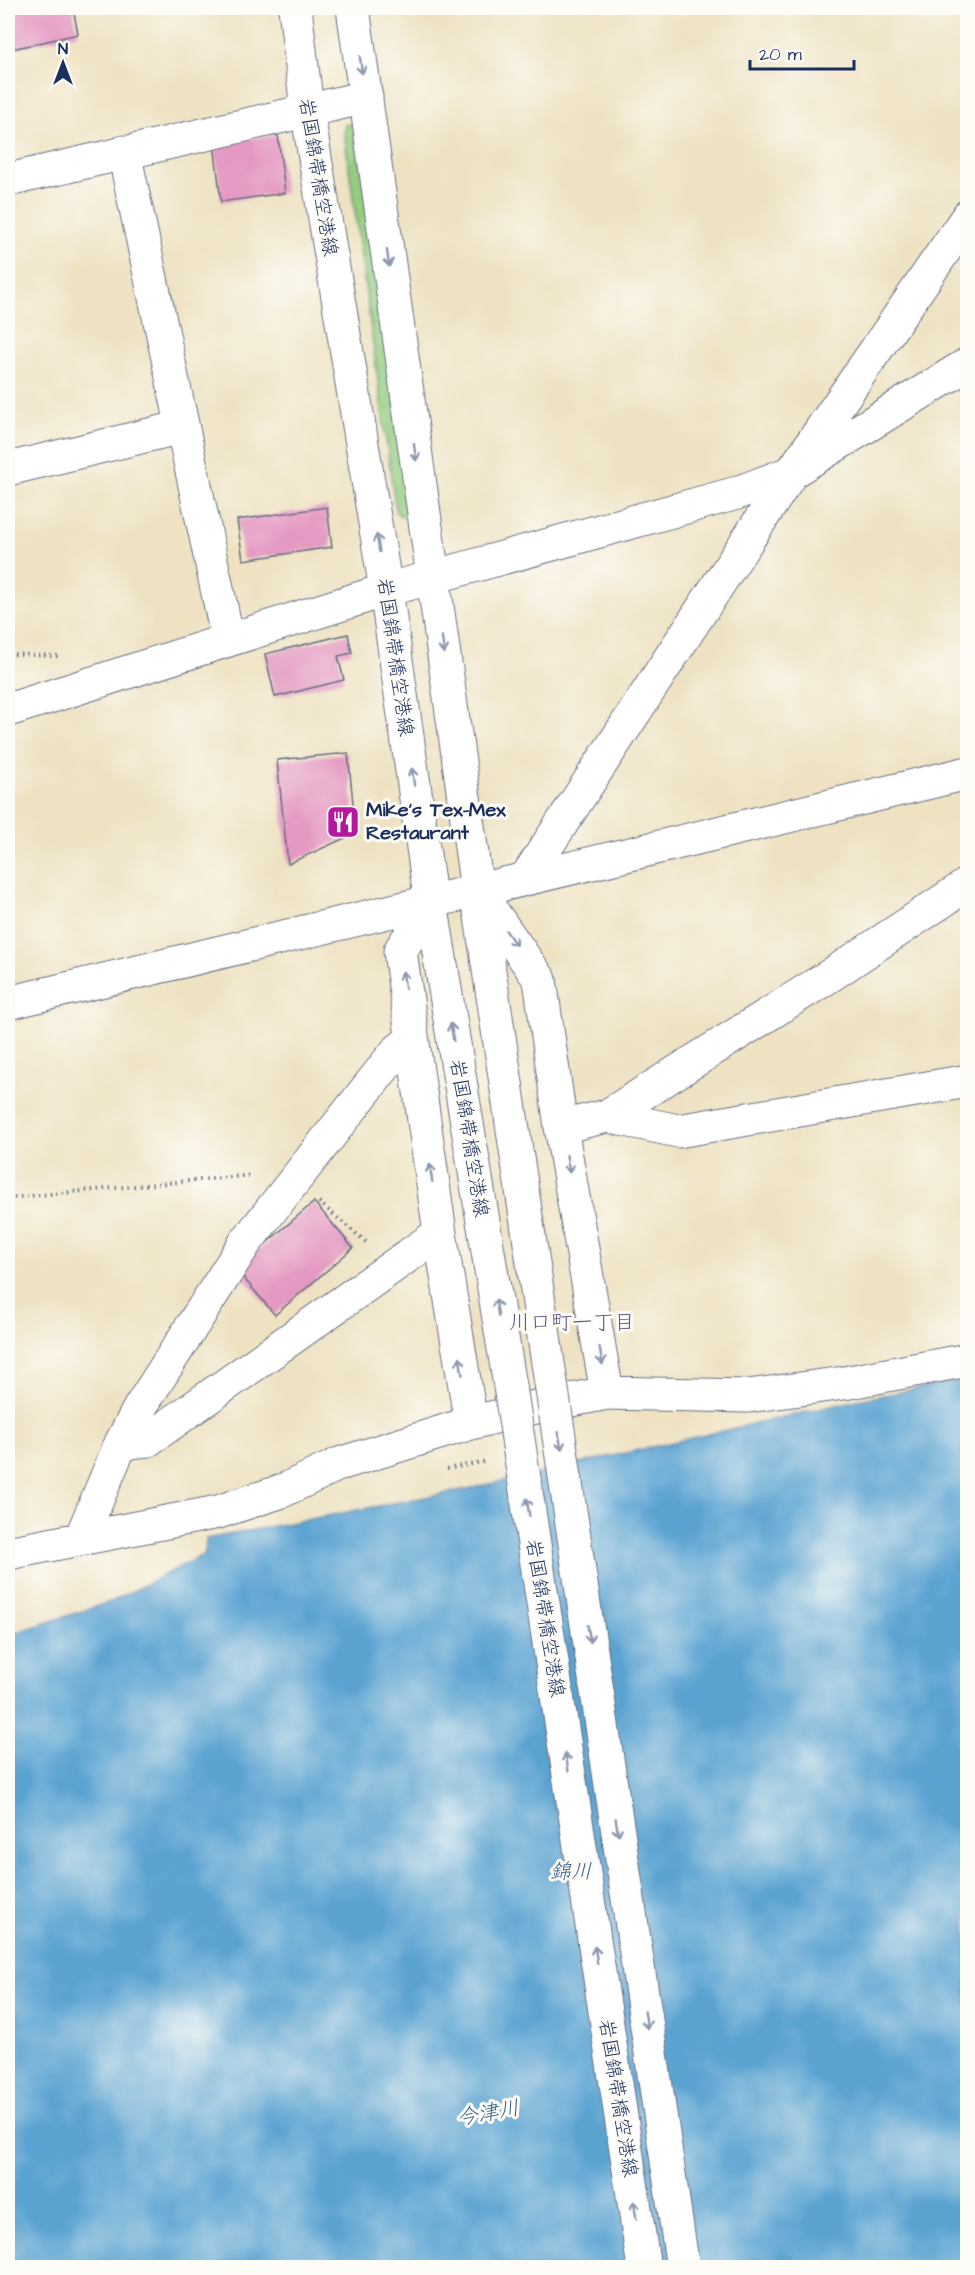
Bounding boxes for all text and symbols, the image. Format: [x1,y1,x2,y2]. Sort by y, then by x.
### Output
north arrow [33,33,93,93]
scale bar [750,33,854,71]
text: N [58,38,68,60]
text: 20 m [759,42,802,67]
one-way arrow [356,55,367,75]
street label: 岩国錦帯橋空港線 [292,96,344,258]
one-way arrow [383,248,394,268]
one-way arrow [410,441,421,461]
one-way arrow [372,534,383,553]
street label: 岩国錦帯橋空港線 [370,576,420,738]
one-way arrow [437,634,448,654]
one-way arrow [407,768,418,788]
place label: Mike's Tex-Mex Restaurant [366,796,506,847]
restaurant icon: Mike's Tex-Mex Restaurant [325,804,361,840]
one-way arrow [505,930,517,946]
one-way arrow [399,970,410,990]
one-way arrow [446,1023,457,1043]
street label: 岩国錦帯橋空港線 [443,1057,495,1219]
one-way arrow [562,1154,573,1174]
one-way arrow [426,1164,437,1183]
one-way arrow [491,1298,502,1318]
district label: 川口町一丁目 [509,1308,635,1337]
one-way arrow [596,1346,607,1366]
one-way arrow [456,1356,467,1376]
one-way arrow [554,1431,565,1451]
one-way arrow [522,1497,533,1517]
street label: 岩国錦帯橋空港線 [519,1537,571,1699]
one-way arrow [583,1624,594,1643]
one-way arrow [561,1752,572,1772]
one-way arrow [612,1817,623,1836]
water label: 錦川 [550,1857,592,1886]
one-way arrow [590,1945,601,1965]
one-way arrow [641,2009,652,2029]
street label: 岩国錦帯橋空港線 [592,2017,644,2179]
water label: 今津川 [454,2093,522,2133]
one-way arrow [629,2200,640,2220]

